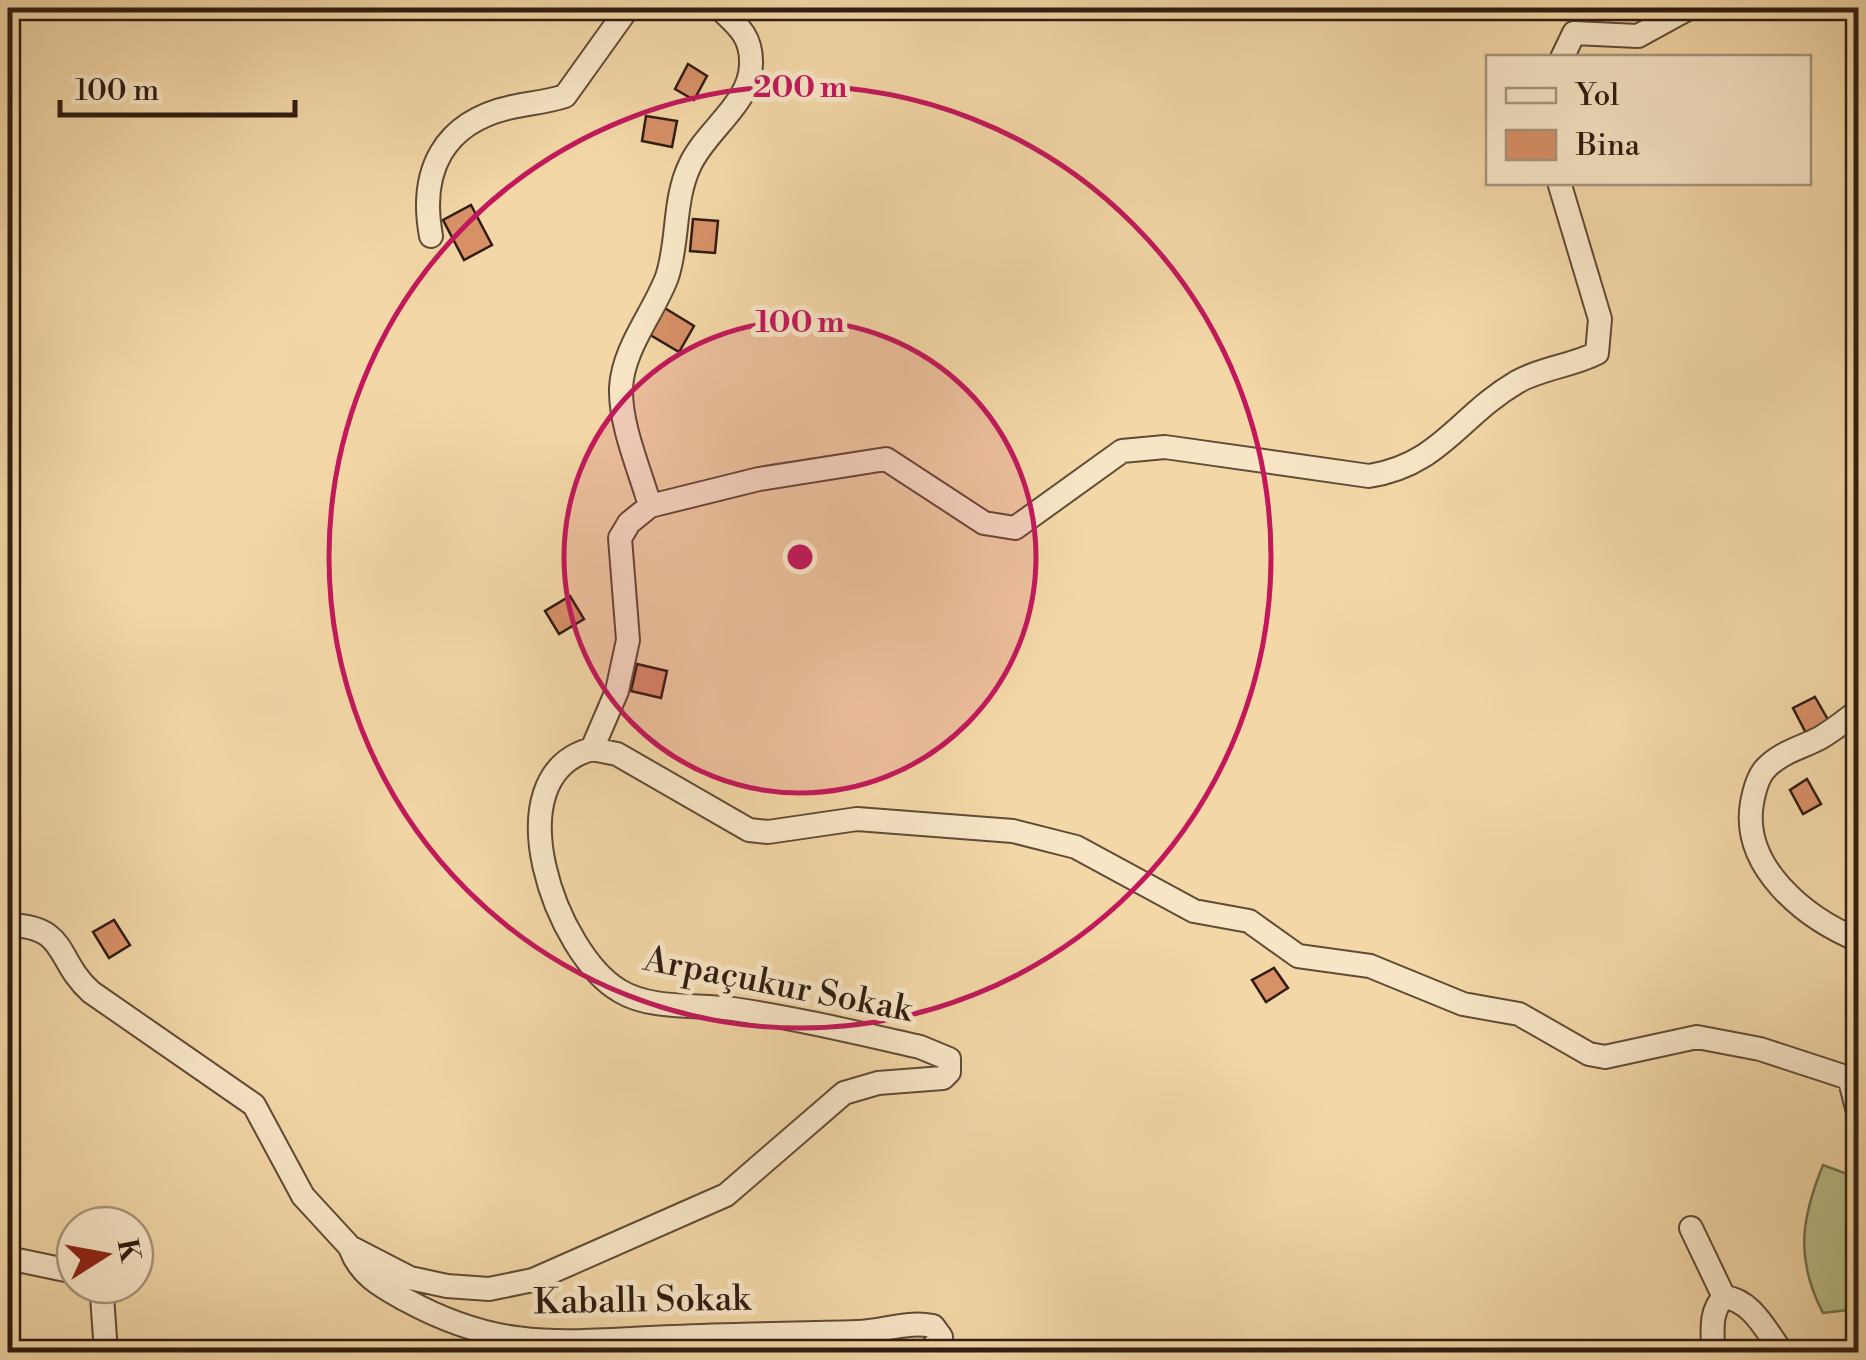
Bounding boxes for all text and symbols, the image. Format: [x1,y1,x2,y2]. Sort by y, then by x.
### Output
scale bar [60,55,295,117]
legend [1486,55,1811,185]
text: 200 m [753,69,847,107]
text: 100 m [75,72,159,110]
text: Yol [1574,77,1619,115]
text: Bina [1575,127,1641,165]
text: 100 m [755,304,845,342]
centre of rings [782,539,818,575]
street label: Arpaçukur Sokak [639,938,918,1032]
north arrow [55,1205,155,1305]
text: K [109,1236,148,1266]
street label: Kaballı Sokak [533,1278,753,1324]

